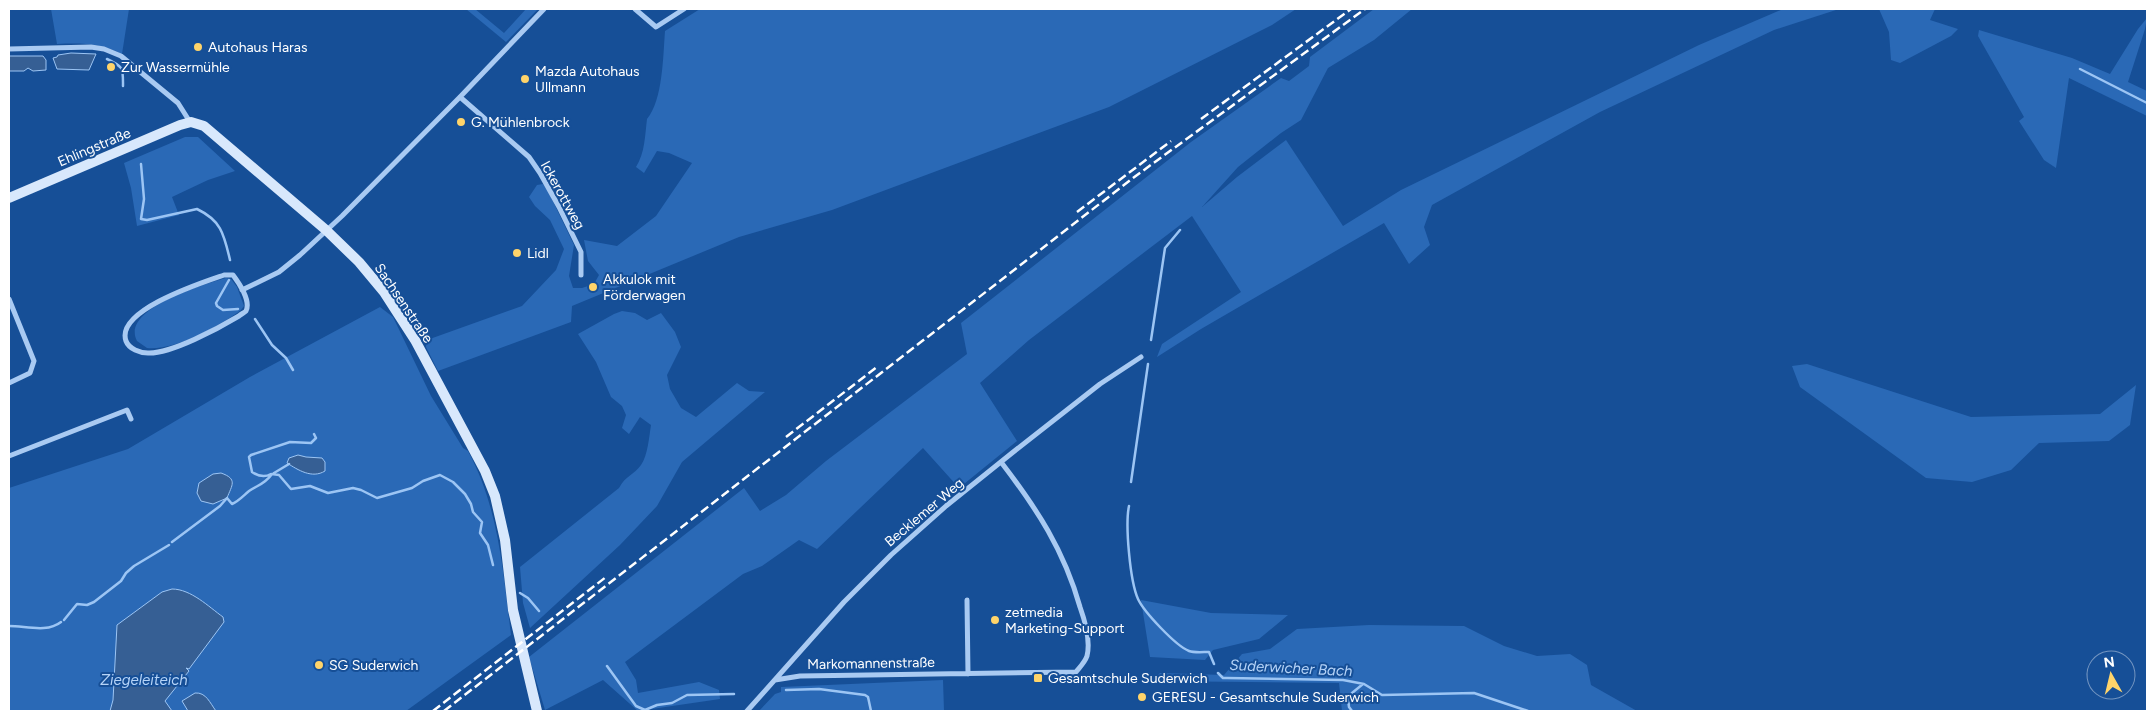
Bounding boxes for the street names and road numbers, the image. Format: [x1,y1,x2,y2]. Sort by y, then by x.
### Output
street label: Ehlingstraße [55,124,134,170]
street label: Ickerottweg [537,158,588,232]
street label: Sachsenstraße [371,260,437,347]
street label: Becklemer Weg [881,474,967,550]
street label: Markomannenstraße [807,654,935,673]

